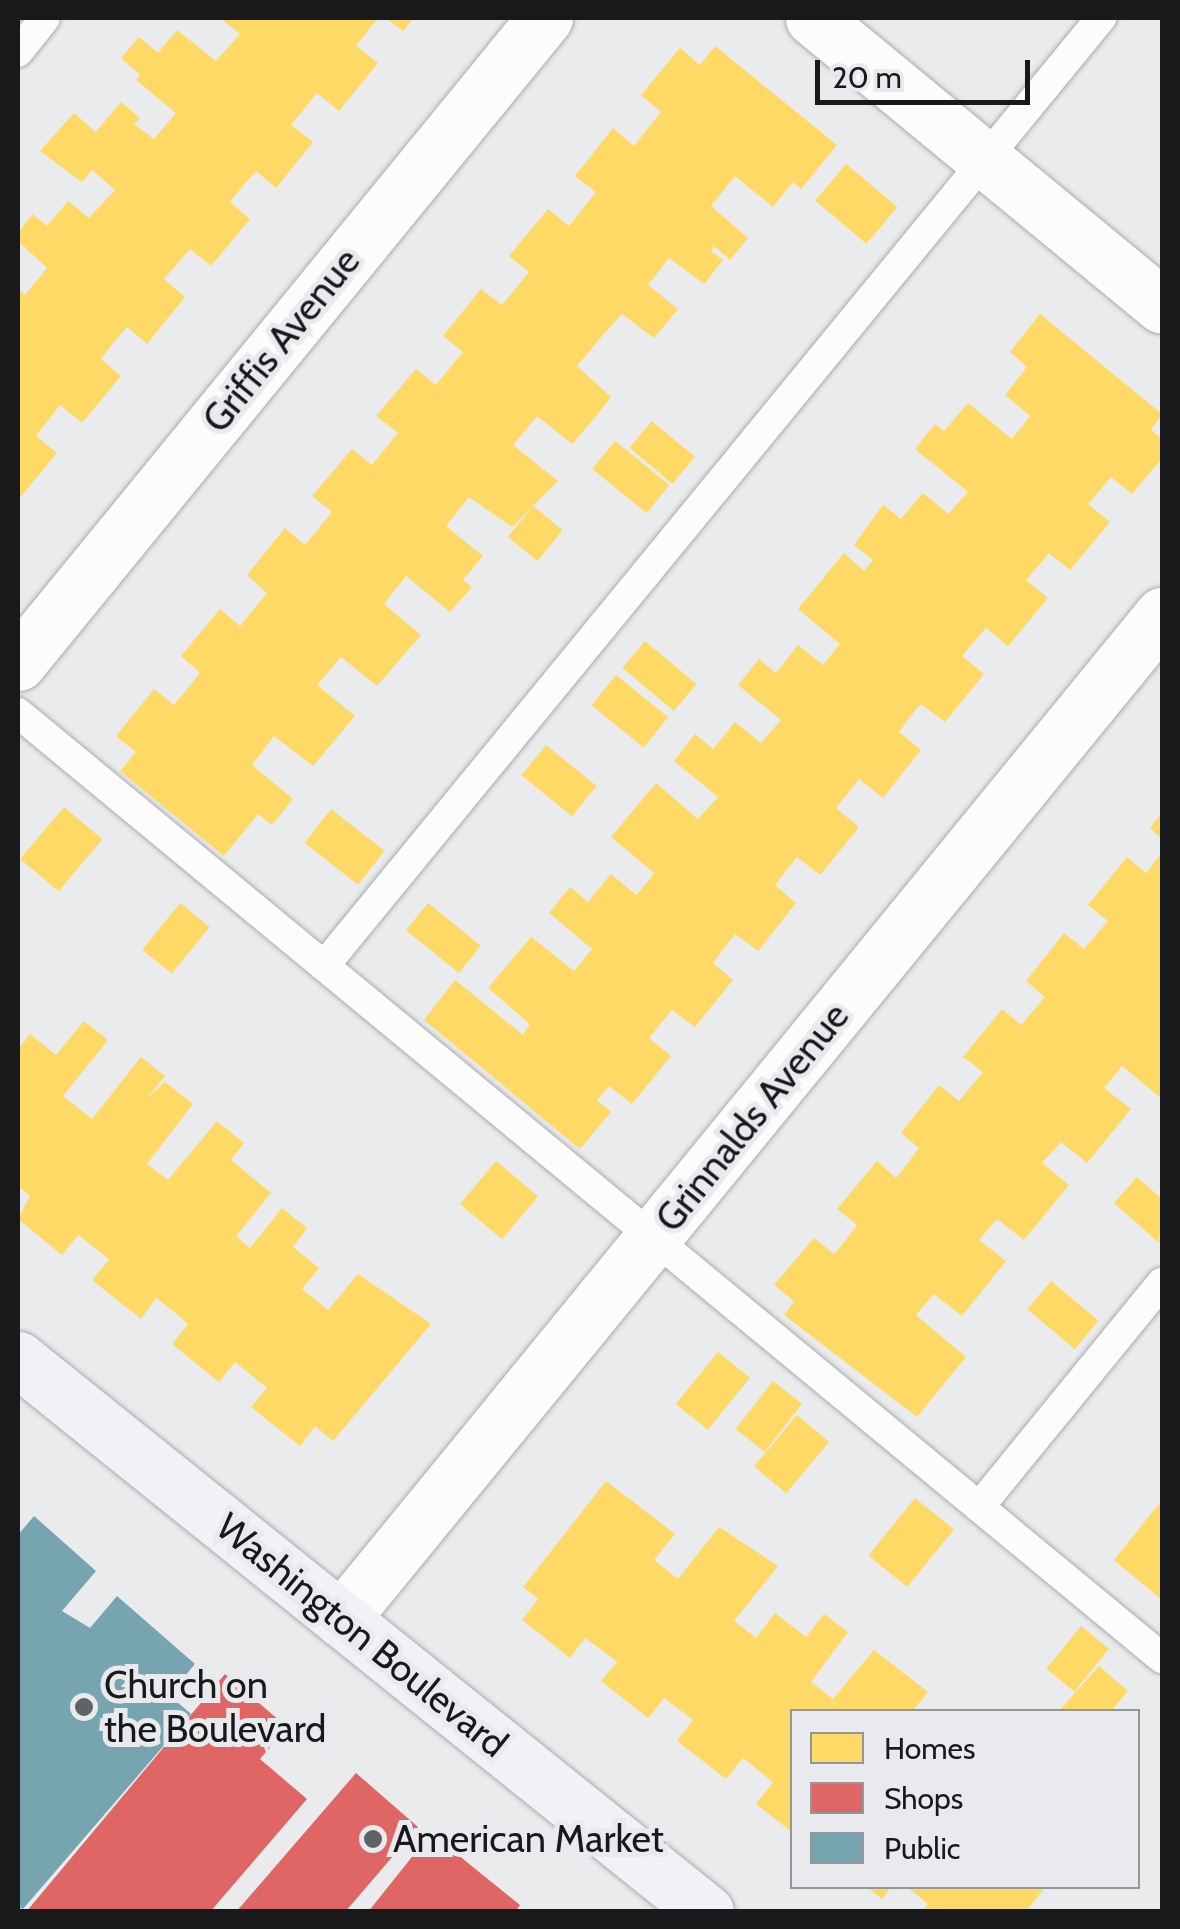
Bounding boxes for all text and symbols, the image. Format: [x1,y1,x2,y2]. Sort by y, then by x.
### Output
scale bar [820,40,1035,102]
text: 20 m [832,59,902,96]
street label: Griffis Avenue [193,239,369,441]
street label: Grinnalds Avenue [646,994,858,1240]
street label: Washington Boulevard [207,1504,517,1766]
place label: Church on the Boulevard [104,1662,326,1752]
marker: Church on the Boulevard [73,1696,95,1718]
legend [790,1709,1140,1889]
text: Homes [884,1730,975,1767]
text: Shops [884,1780,963,1817]
place label: American Market [393,1816,664,1862]
marker: American Market [362,1828,384,1850]
text: Public [884,1830,960,1867]

